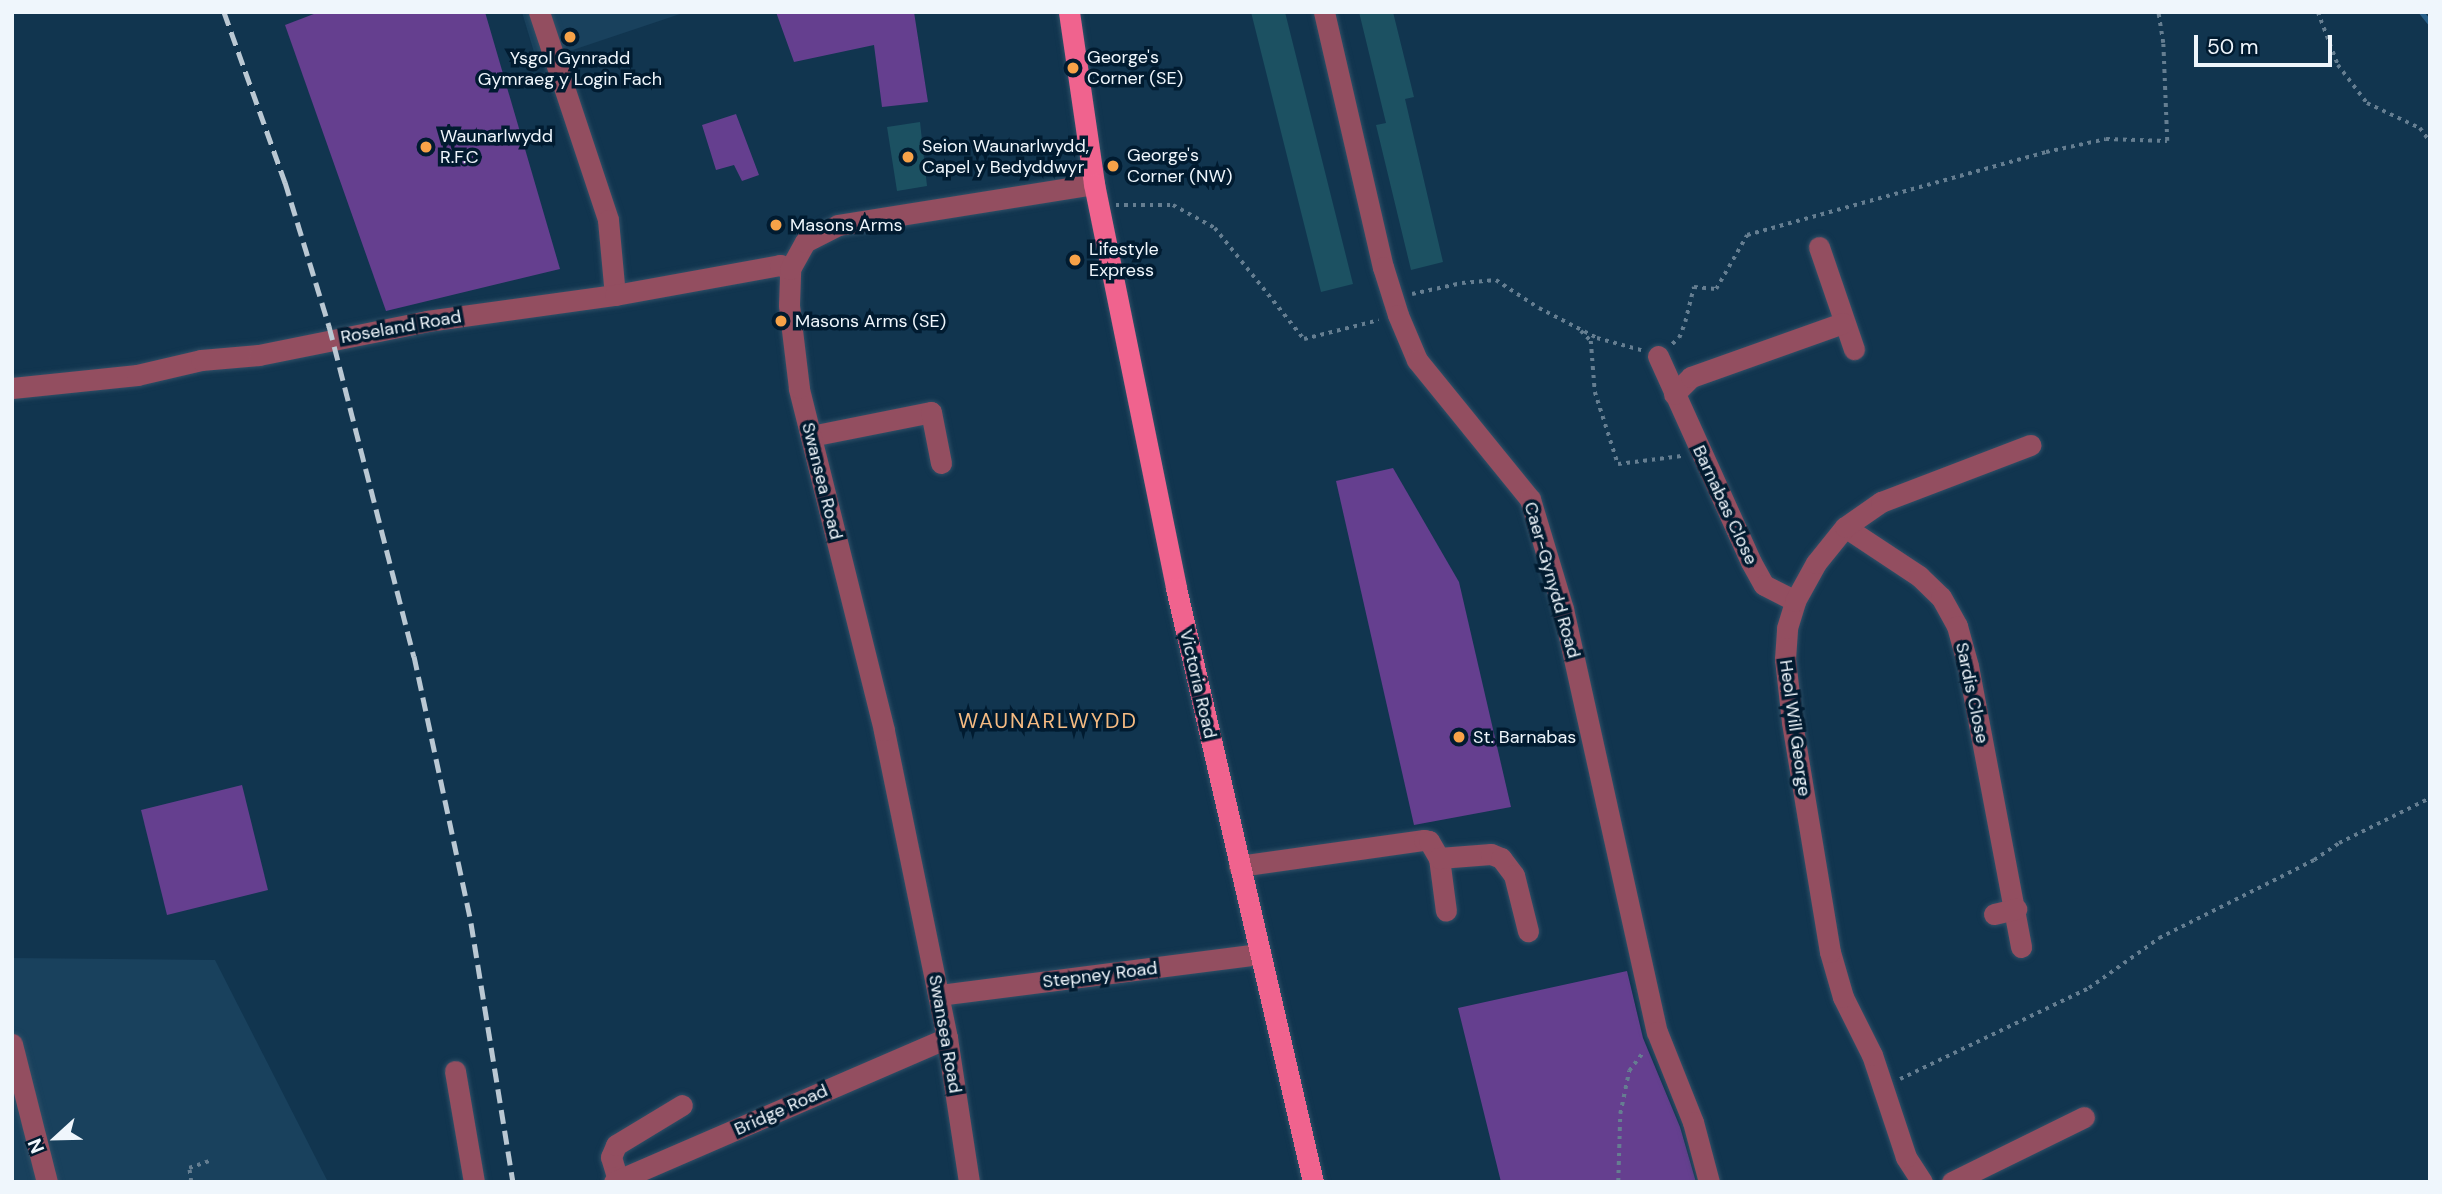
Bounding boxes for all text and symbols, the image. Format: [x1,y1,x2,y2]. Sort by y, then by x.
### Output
scale bar [2197,21,2335,65]
marker: Ysgol Gynradd Gymraeg y Login Fach [562,29,578,45]
text: 50 m [2207,33,2258,61]
place label: George's Corner (SE) [1087,47,1183,90]
place label: Ysgol Gynradd Gymraeg y Login Fach [478,48,662,90]
marker: George's Corner (SE) [1065,60,1081,76]
place label: Waunarlwydd R.F.C [440,126,553,168]
place label: Seion Waunarlwydd, Capel y Bedyddwyr [922,136,1089,178]
marker: Waunarlwydd R.F.C [418,139,434,155]
place label: George's Corner (NW) [1127,145,1233,188]
marker: Seion Waunarlwydd, Capel y Bedyddwyr [900,149,916,165]
marker: George's Corner (NW) [1105,158,1121,174]
place label: Masons Arms [790,214,902,236]
marker: Masons Arms [768,217,784,233]
place label: Lifestyle Express [1089,239,1159,282]
marker: Lifestyle Express [1067,252,1083,268]
street label: Roseland Road [339,306,463,348]
place label: Masons Arms (SE) [795,310,946,332]
marker: Masons Arms (SE) [773,313,789,329]
street label: Swansea Road [797,420,847,542]
street label: Barnabas Close [1688,442,1762,568]
street label: Caer-Gynydd Road [1519,499,1585,661]
street label: Victoria Road [1175,627,1221,741]
street label: Sardis Close [1951,640,1993,746]
street label: Heol Will George [1775,658,1815,798]
district label: WAUNARLWYDD [959,708,1137,734]
place label: St. Barnabas [1473,726,1576,748]
marker: St. Barnabas [1451,729,1467,745]
street label: Stepney Road [1041,957,1159,993]
street label: Swansea Road [924,973,966,1095]
street label: Bridge Road [731,1080,831,1140]
north arrow [21,1103,91,1173]
text: N [22,1135,50,1157]

